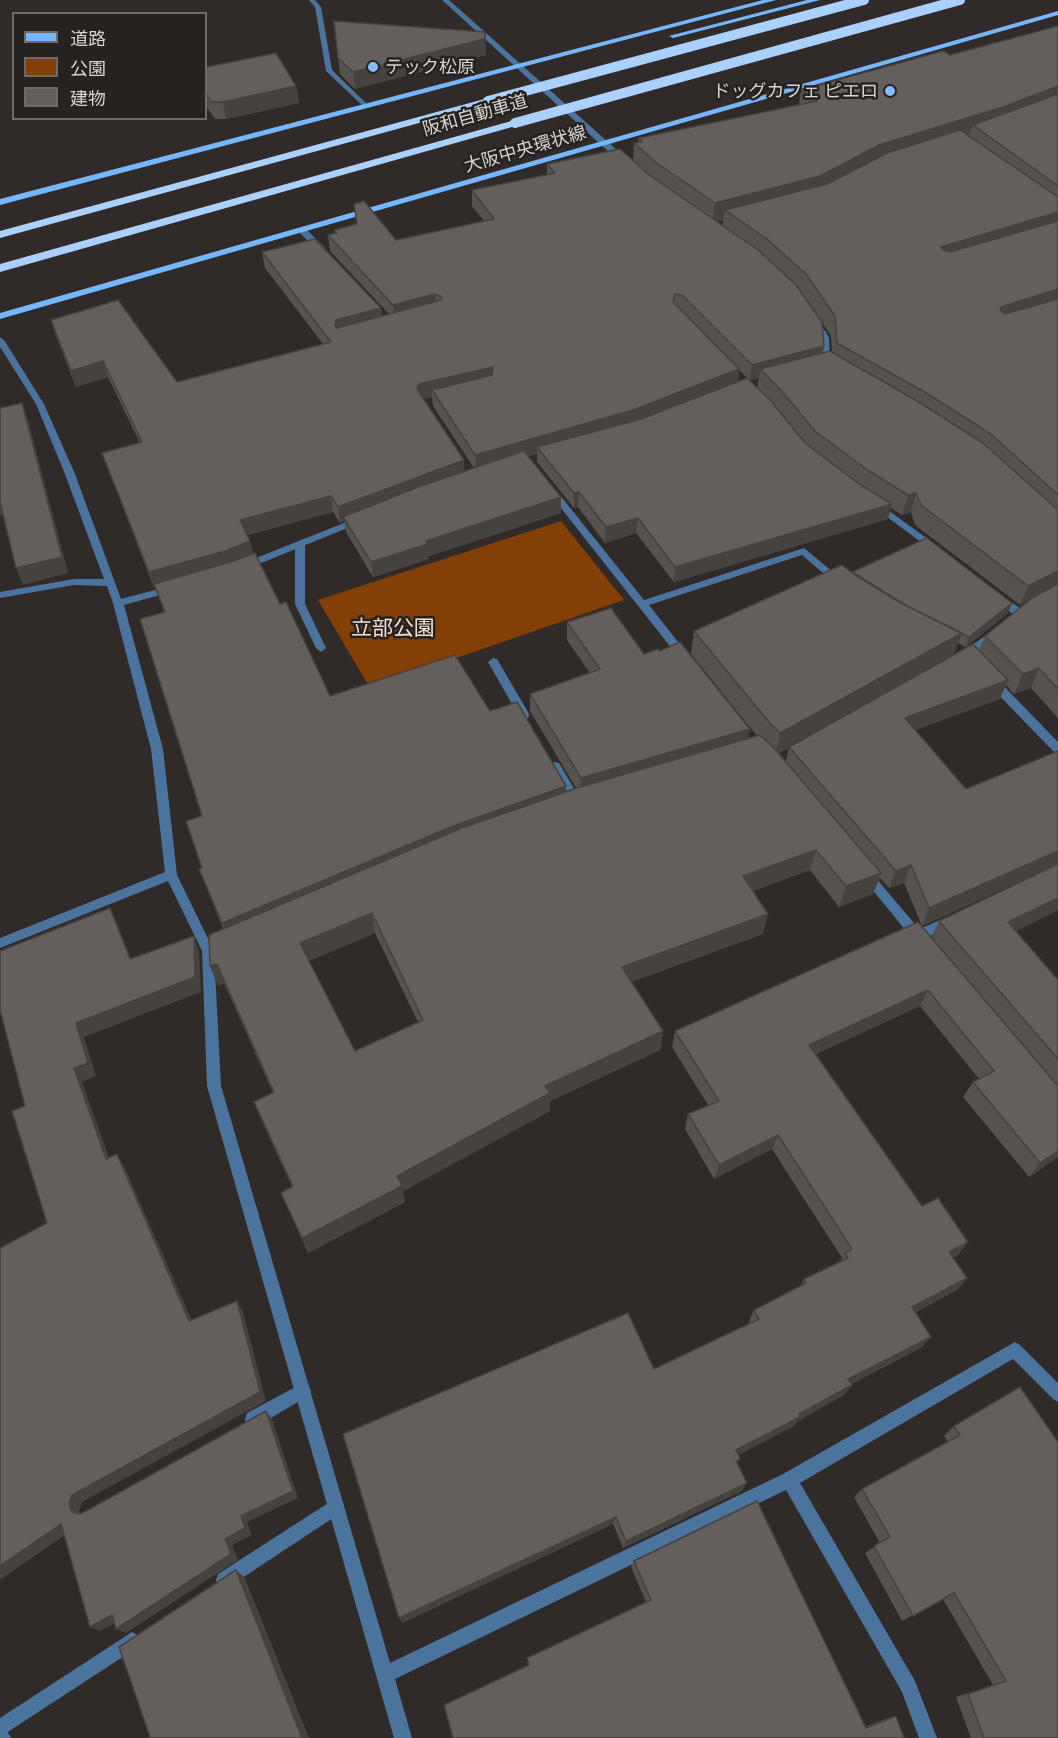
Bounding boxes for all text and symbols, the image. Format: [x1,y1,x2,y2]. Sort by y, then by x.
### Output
legend [12,12,207,120]
text: 道路 [70,27,106,49]
place label: テック松原 [385,56,475,78]
text: 公園 [70,57,106,79]
marker: テック松原 [366,60,380,74]
place label: ドッグカフェ ピエロ [713,80,878,102]
marker: ドッグカフェ ピエロ [883,84,897,98]
text: 建物 [70,87,106,109]
street label: 阪和自動車道 [420,90,530,140]
street label: 大阪中央環状線 [461,121,589,177]
park label: 立部公園 [351,615,435,641]

